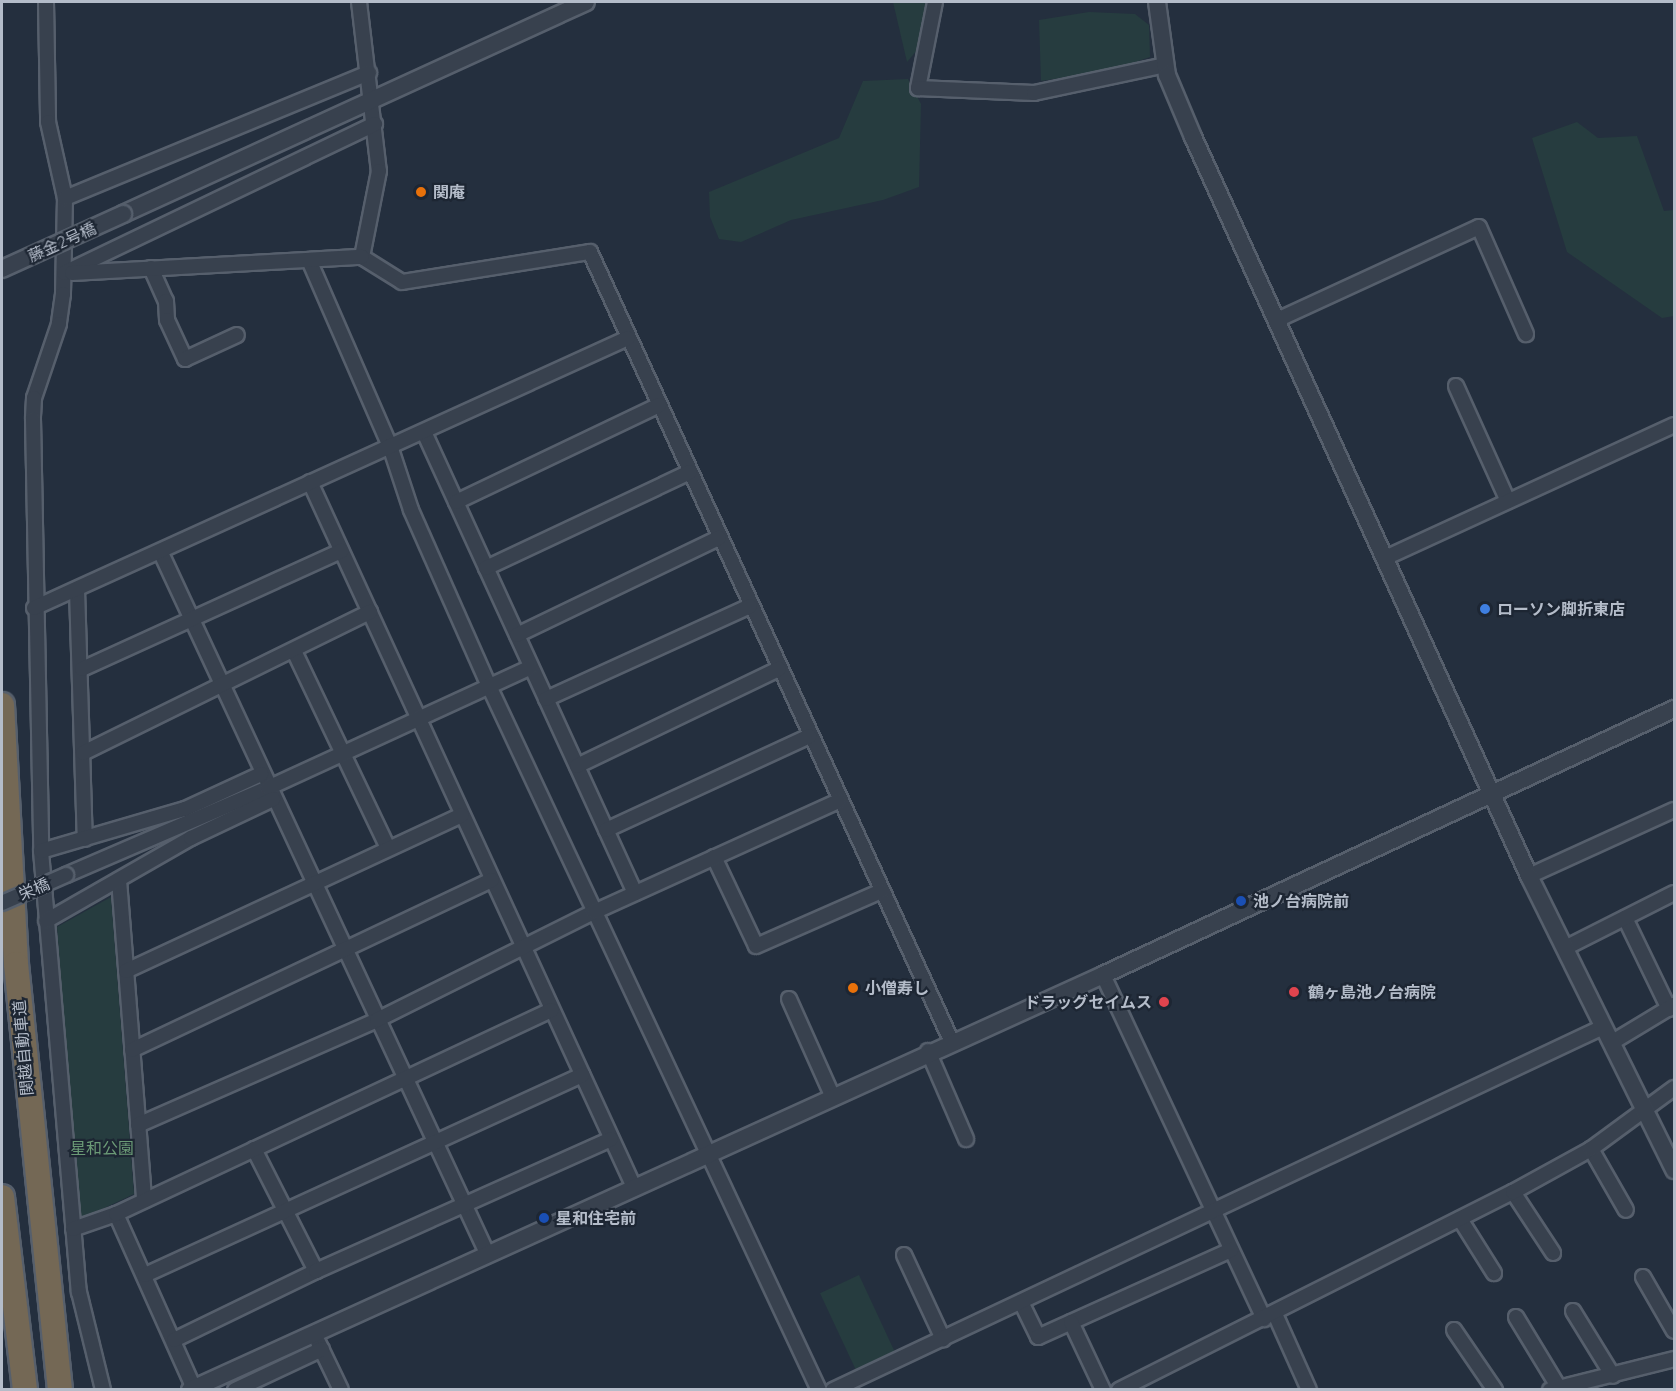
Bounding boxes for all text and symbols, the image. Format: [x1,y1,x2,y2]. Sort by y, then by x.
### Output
place label: 関庵 [433,182,465,202]
marker: 関庵 [414,185,428,199]
street label: 藤金2号橋 [25,218,99,266]
place label: ローソン脚折東店 [1497,599,1625,619]
marker: ローソン脚折東店 [1478,602,1492,616]
street label: 栄橋 [16,874,52,904]
place label: 池ノ台病院前 [1253,891,1349,911]
marker: 池ノ台病院前 [1234,894,1248,908]
place label: 小僧寿し [865,978,929,998]
marker: 小僧寿し [846,981,860,995]
place label: 鶴ヶ島池ノ台病院 [1308,982,1436,1002]
marker: 鶴ヶ島池ノ台病院 [1285,983,1303,1001]
place label: ドラッグセイムス [1024,992,1152,1012]
marker: ドラッグセイムス [1157,995,1171,1009]
street label: 関越自動車道 [9,999,37,1097]
park label: 星和公園 [70,1138,134,1158]
place label: 星和住宅前 [556,1208,636,1228]
marker: 星和住宅前 [537,1211,551,1225]

